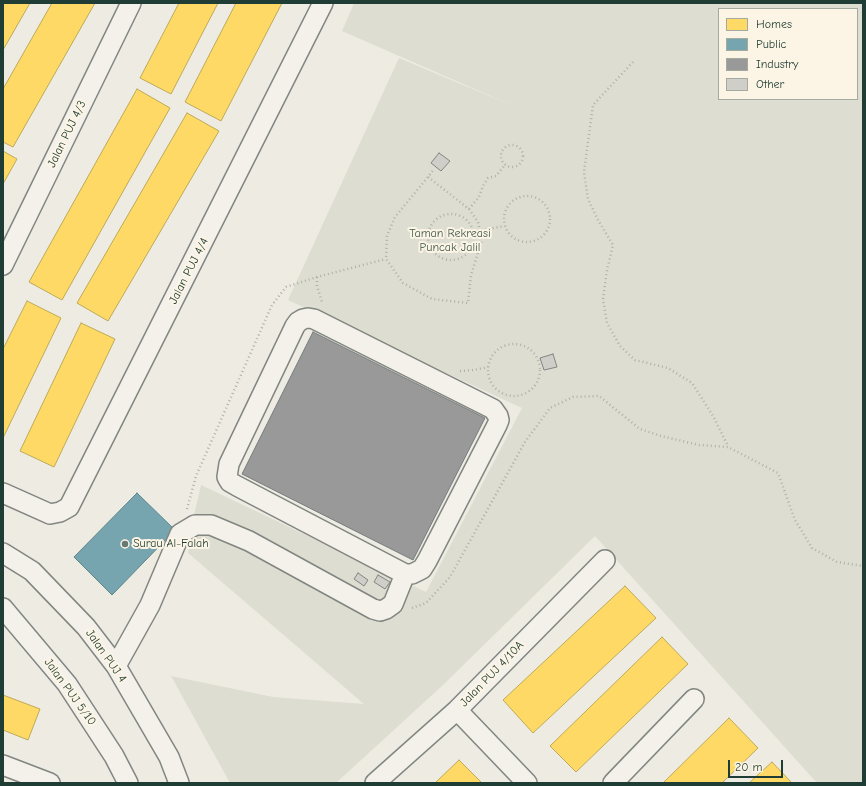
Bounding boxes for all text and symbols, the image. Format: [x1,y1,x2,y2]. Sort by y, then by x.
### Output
legend [718,8,858,100]
text: Homes [756,17,792,31]
text: Public [756,37,786,51]
text: Industry [756,57,798,71]
text: Other [756,77,784,91]
street label: Jalan PUJ 4/3 [45,98,89,170]
park label: Taman Rekreasi Puncak Jalil [409,227,491,255]
street label: Jalan PUJ 4/4 [166,235,212,307]
place label: Surau Al-Falah [133,537,209,551]
marker: Surau Al-Falah [120,539,130,549]
street label: Jalan PUJ 4 [82,627,130,685]
street label: Jalan PUJ 4/10A [457,638,527,710]
street label: Jalan PUJ 5/10 [41,656,99,728]
scale bar [730,752,785,778]
text: 20 m [735,760,763,774]

